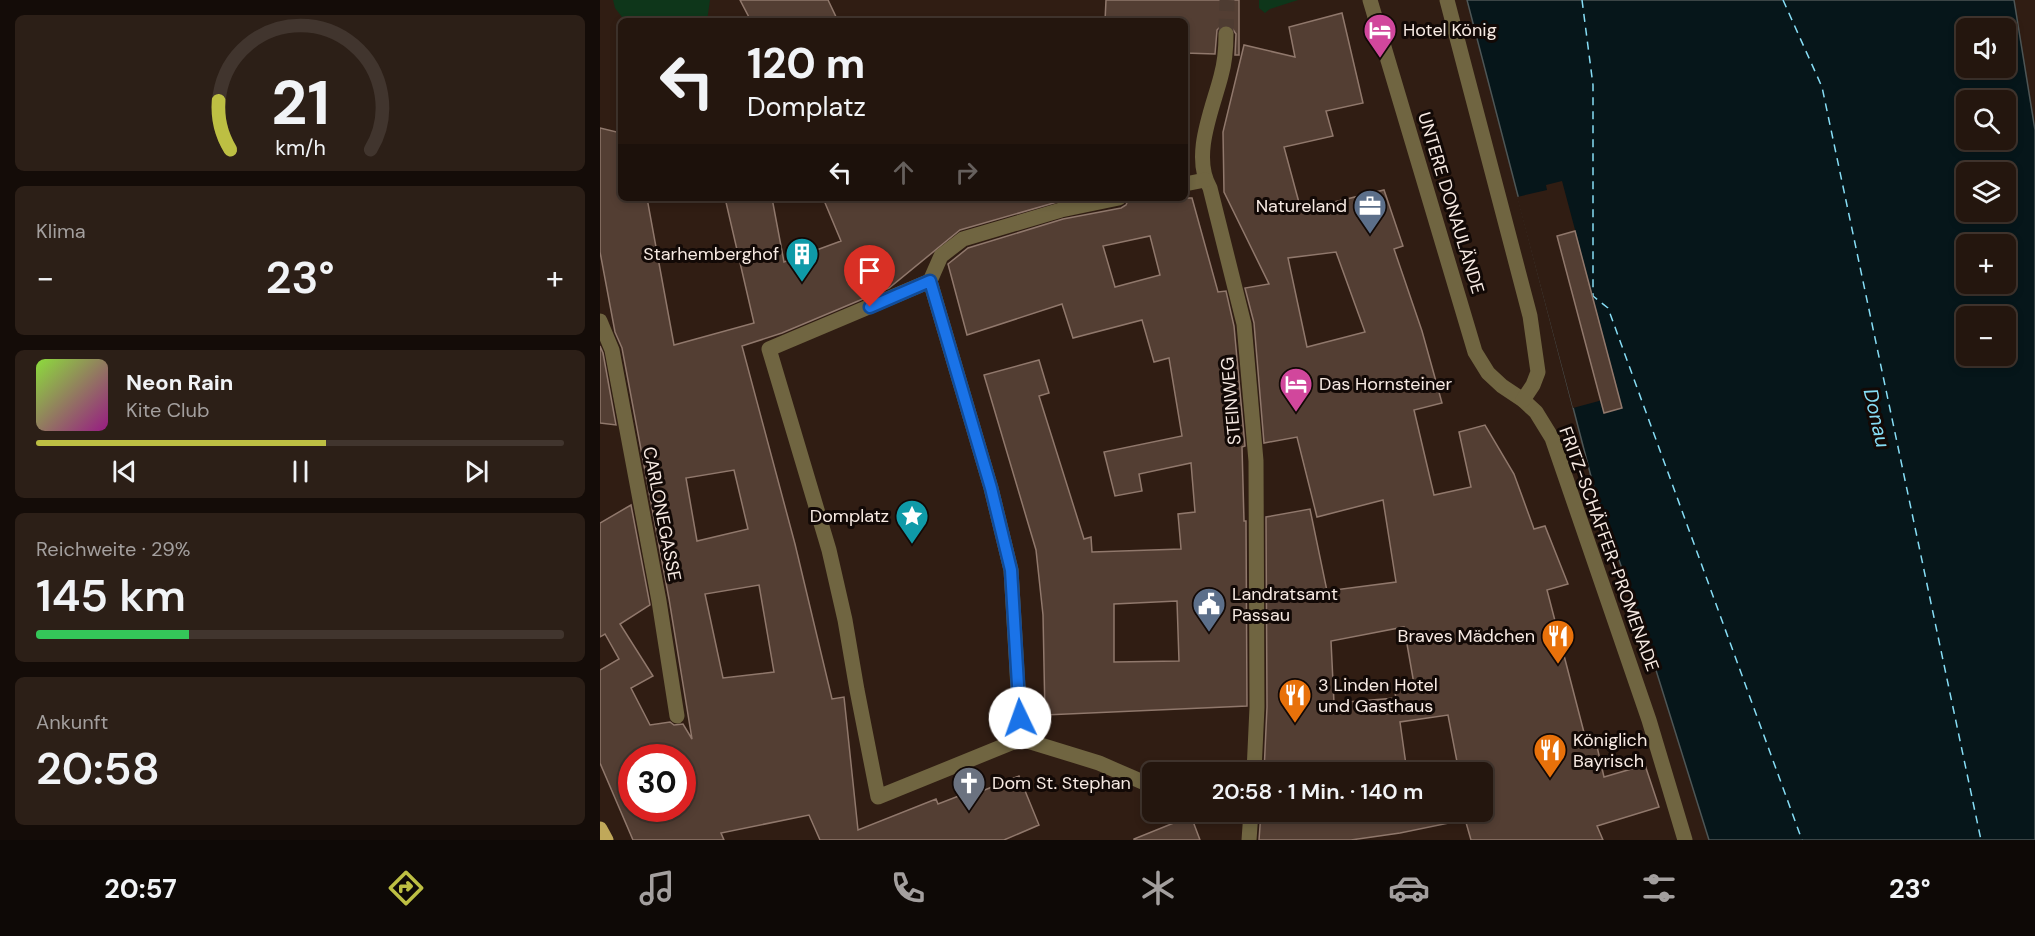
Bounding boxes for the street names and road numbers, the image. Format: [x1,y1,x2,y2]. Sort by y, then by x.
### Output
street label: UNTERE DONAULÄNDE [1412,109,1490,297]
street label: STEINWEG [1215,356,1247,446]
street label: FRITZ-SCHÄFFER-PROMENADE [1553,423,1665,675]
street label: CARLONEGASSE [637,445,687,583]

